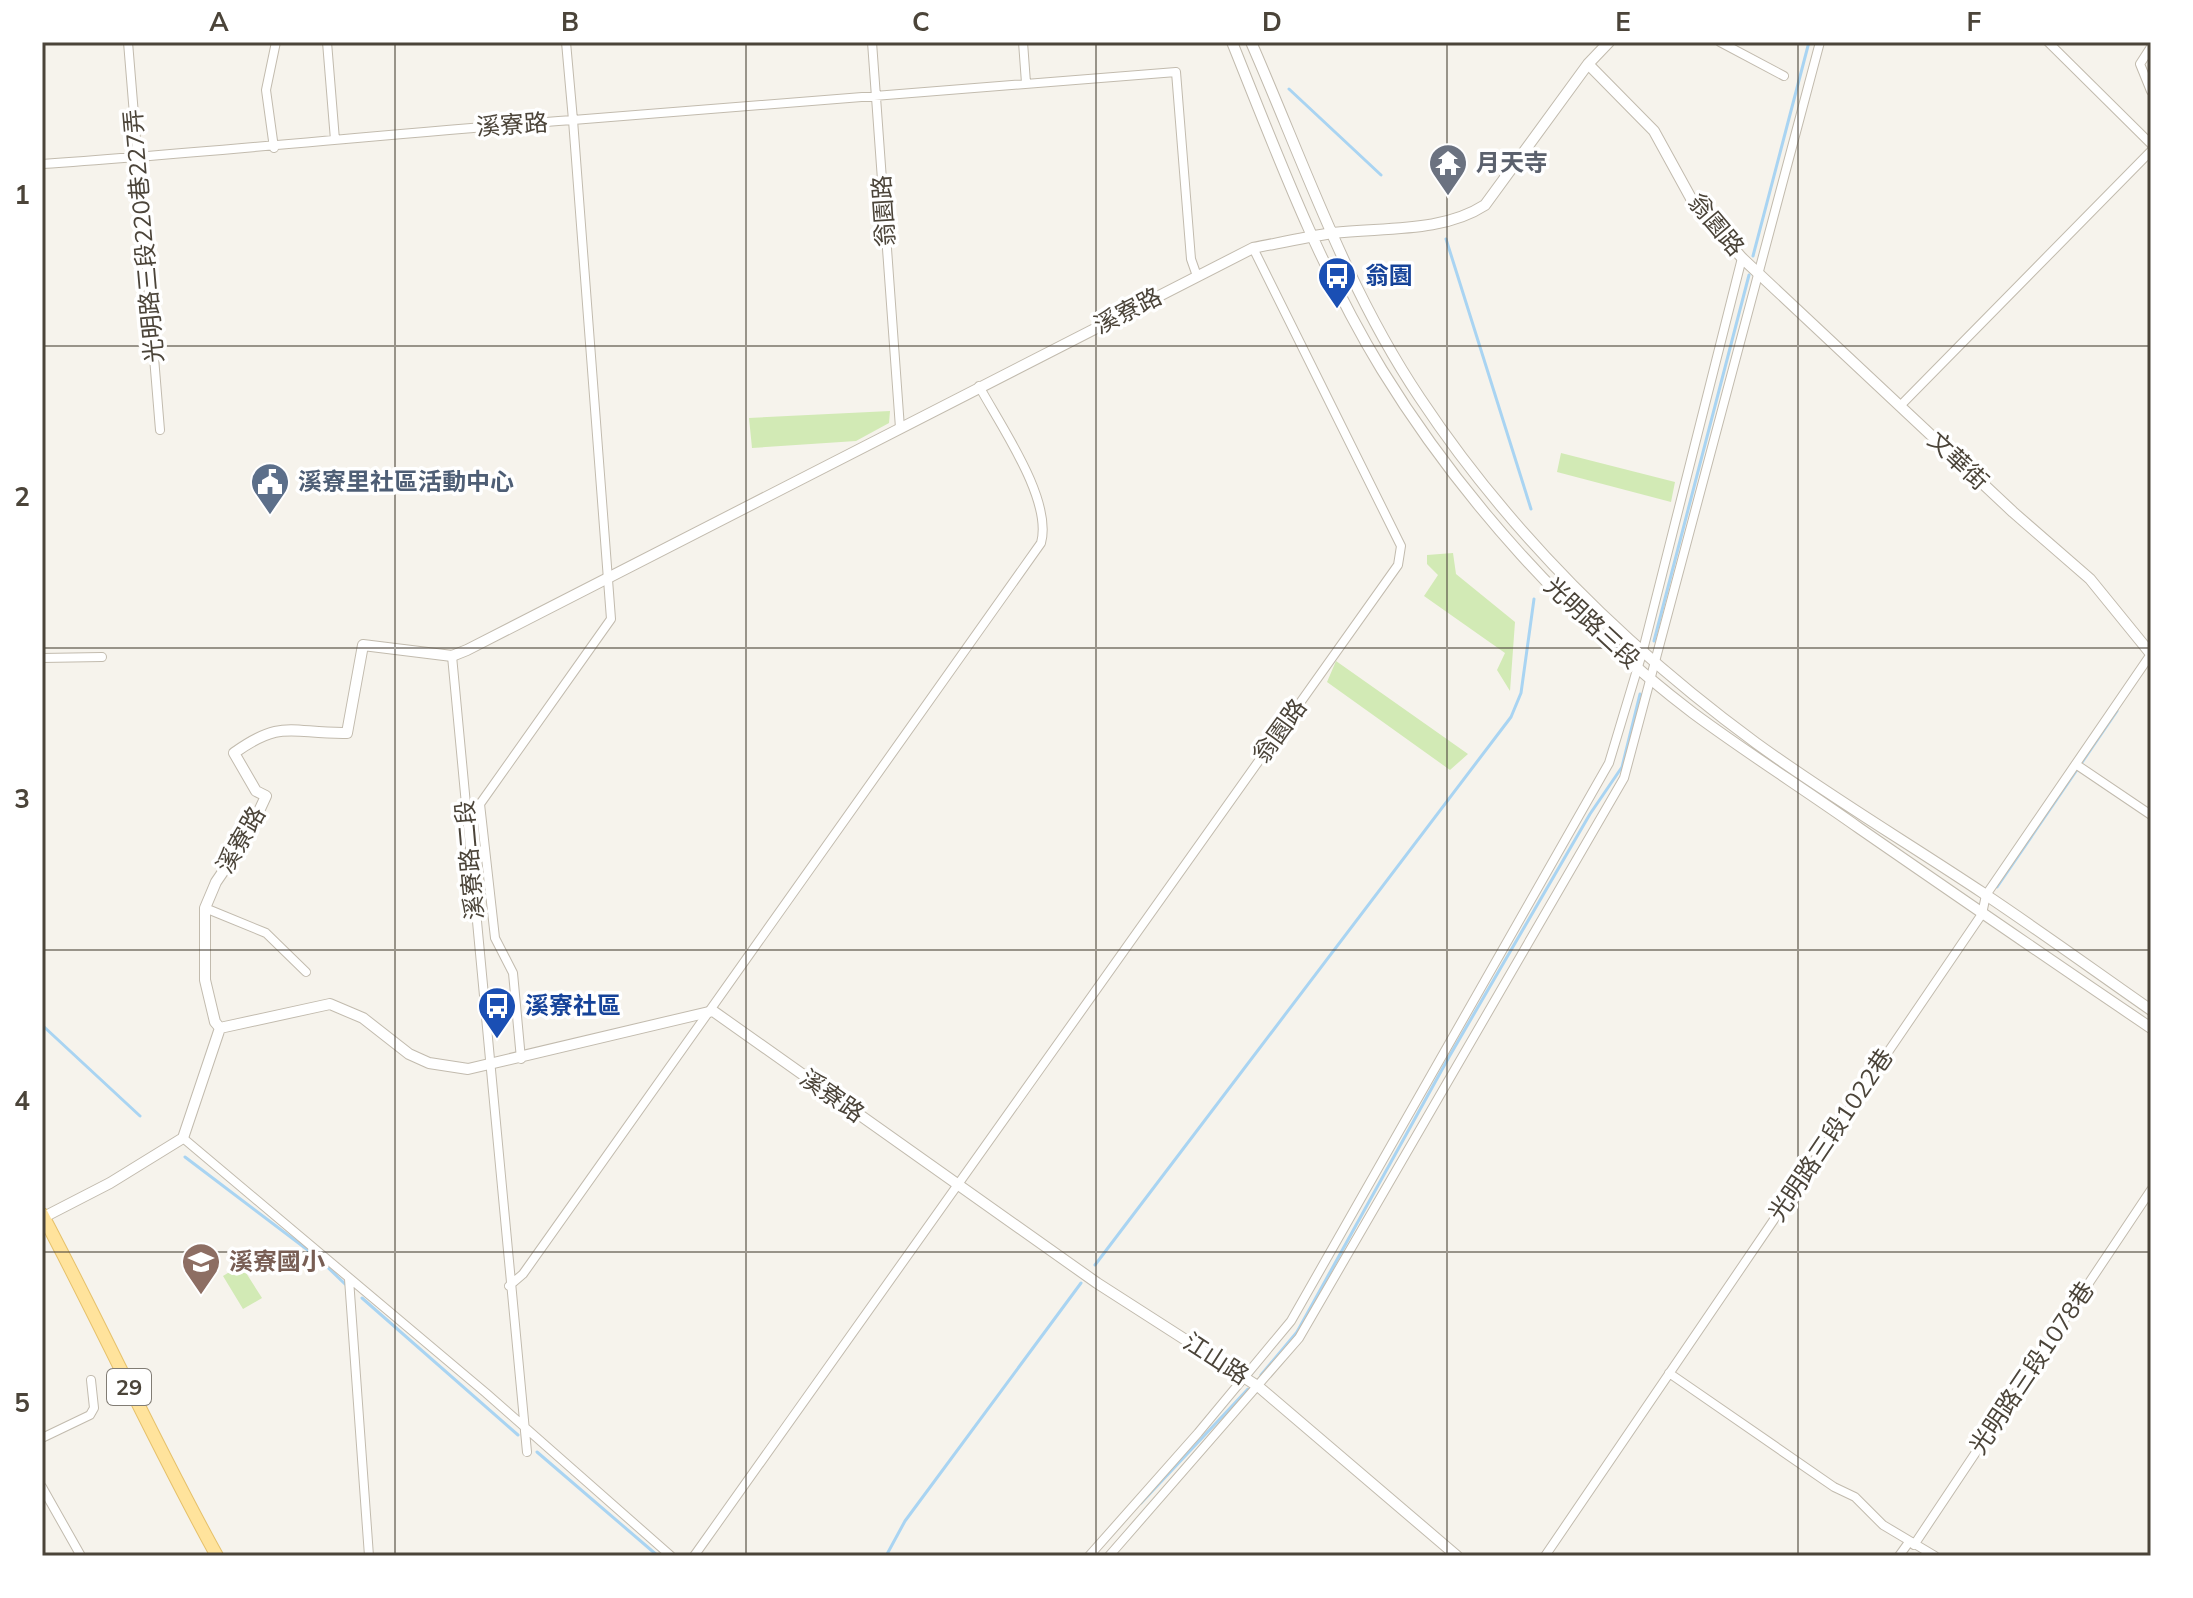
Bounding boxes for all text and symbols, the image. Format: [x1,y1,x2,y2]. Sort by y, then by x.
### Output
text: A [209,5,229,38]
text: B [561,5,579,38]
text: C [912,5,930,38]
text: D [1262,5,1282,38]
text: E [1615,5,1631,38]
text: F [1967,5,1982,38]
street label: 溪寮路 [475,107,549,141]
street label: 光明路三段220巷227弄 [117,108,169,364]
temple icon: 月天寺 [1427,142,1469,197]
place label: 月天寺 [1476,147,1548,177]
street label: 翁園路 [866,174,900,248]
text: 1 [14,178,30,211]
street label: 翁園路 [1682,187,1751,262]
bus stop icon: 翁園 [1316,255,1358,310]
place label: 翁園 [1365,260,1413,290]
street label: 溪寮路 [1089,280,1166,340]
street label: 文華街 [1922,425,1995,496]
public building icon: 溪寮里社區活動中心 [249,461,291,516]
place label: 溪寮里社區活動中心 [298,466,514,496]
text: 2 [14,480,30,513]
street label: 光明路三段 [1539,570,1647,674]
street label: 翁園路 [1246,692,1312,768]
text: 3 [14,782,30,815]
street label: 溪寮路二段 [449,799,489,921]
street label: 溪寮路 [209,801,271,878]
bus stop icon: 溪寮社區 [476,985,518,1040]
place label: 溪寮社區 [525,990,621,1020]
street label: 光明路三段1022巷 [1761,1042,1899,1226]
street label: 溪寮路 [794,1062,871,1128]
text: 4 [14,1084,30,1117]
school or university icon: 溪寮國小 [180,1241,222,1296]
place label: 溪寮國小 [229,1246,325,1276]
street label: 光明路三段1078巷 [1962,1275,2100,1459]
street label: 江山路 [1178,1326,1255,1390]
road number: 29 [107,1369,151,1405]
text: 5 [14,1386,30,1419]

